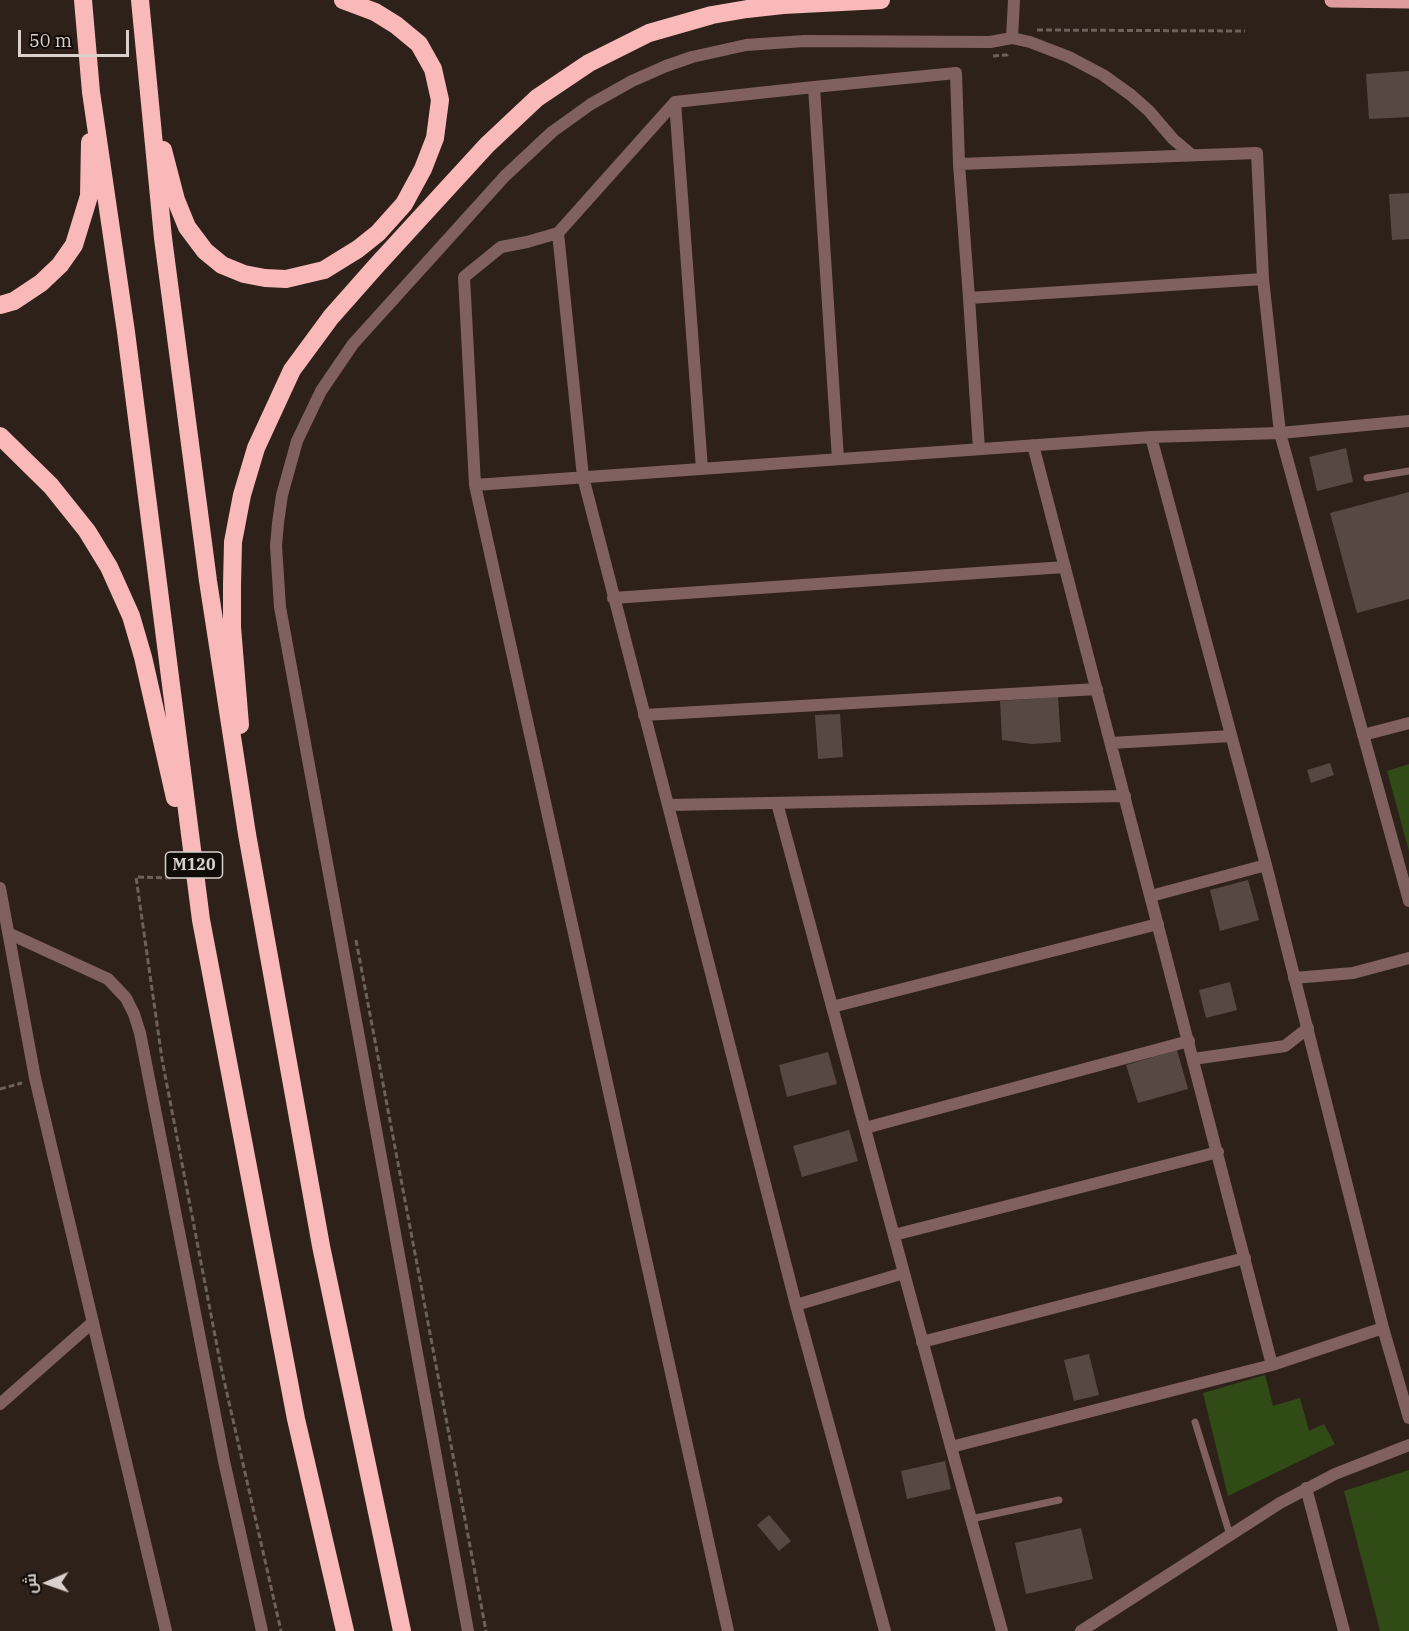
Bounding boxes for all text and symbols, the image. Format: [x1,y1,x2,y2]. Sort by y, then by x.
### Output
scale bar [21,18,132,56]
text: 50 m [29,29,72,52]
road number: M120 [166,852,222,878]
north arrow [18,1553,78,1613]
text: ش [20,1573,40,1594]

